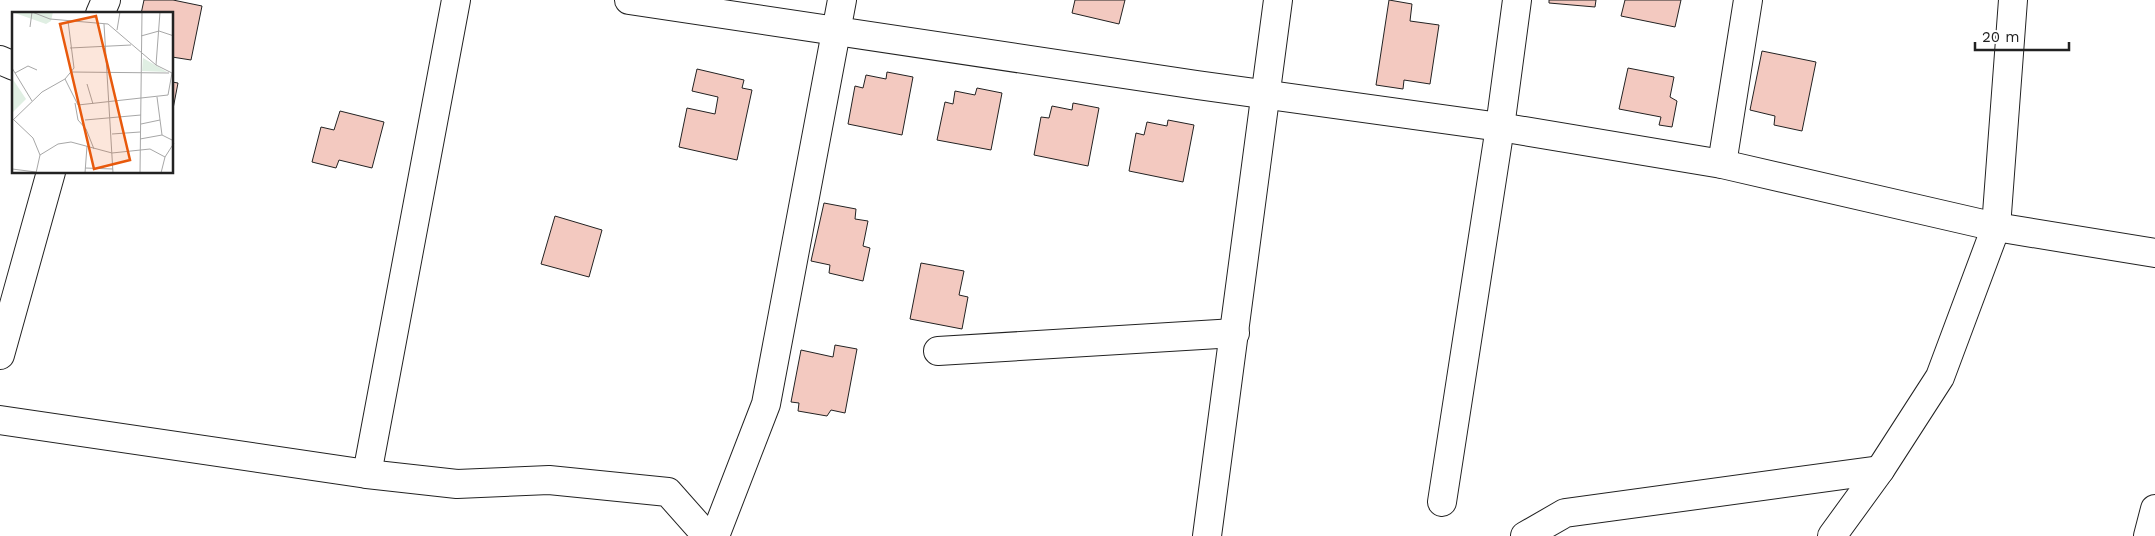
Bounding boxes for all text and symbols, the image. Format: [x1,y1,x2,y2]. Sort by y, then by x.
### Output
inset map [12,12,174,174]
scale bar [1975,20,2069,52]
text: 20 m [1982,28,2020,46]

